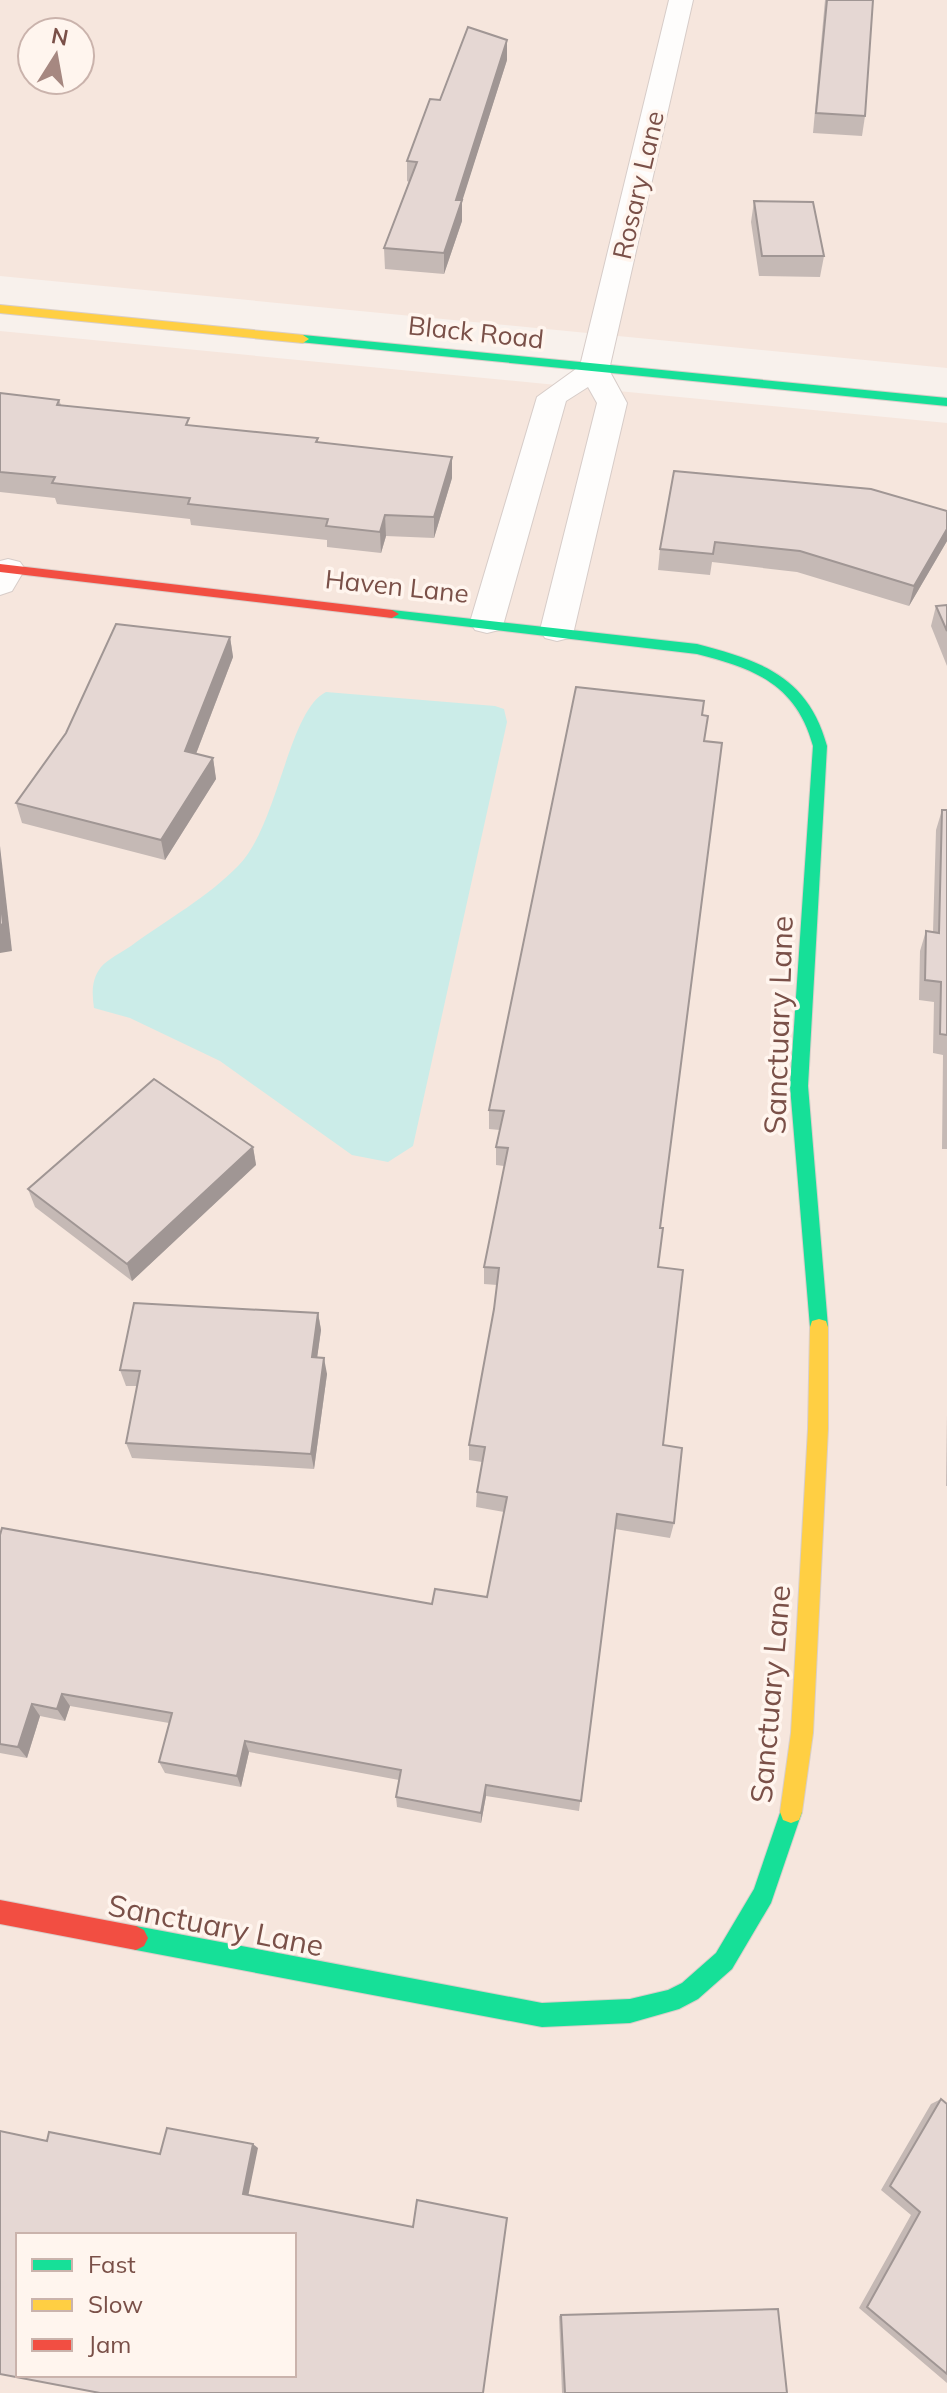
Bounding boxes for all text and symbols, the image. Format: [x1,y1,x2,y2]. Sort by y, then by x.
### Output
north arrow [16,16,96,96]
text: N [49,21,71,52]
street label: Rosary Lane [605,108,671,262]
street label: Black Road [407,308,545,356]
street label: Haven Lane [324,562,470,610]
street label: Sanctuary Lane [755,915,801,1135]
street label: Sanctuary Lane [742,1583,798,1805]
street label: Sanctuary Lane [105,1885,327,1965]
legend [16,2233,296,2377]
text: Fast [88,2249,136,2279]
text: Slow [88,2289,143,2319]
text: Jam [88,2329,131,2359]

